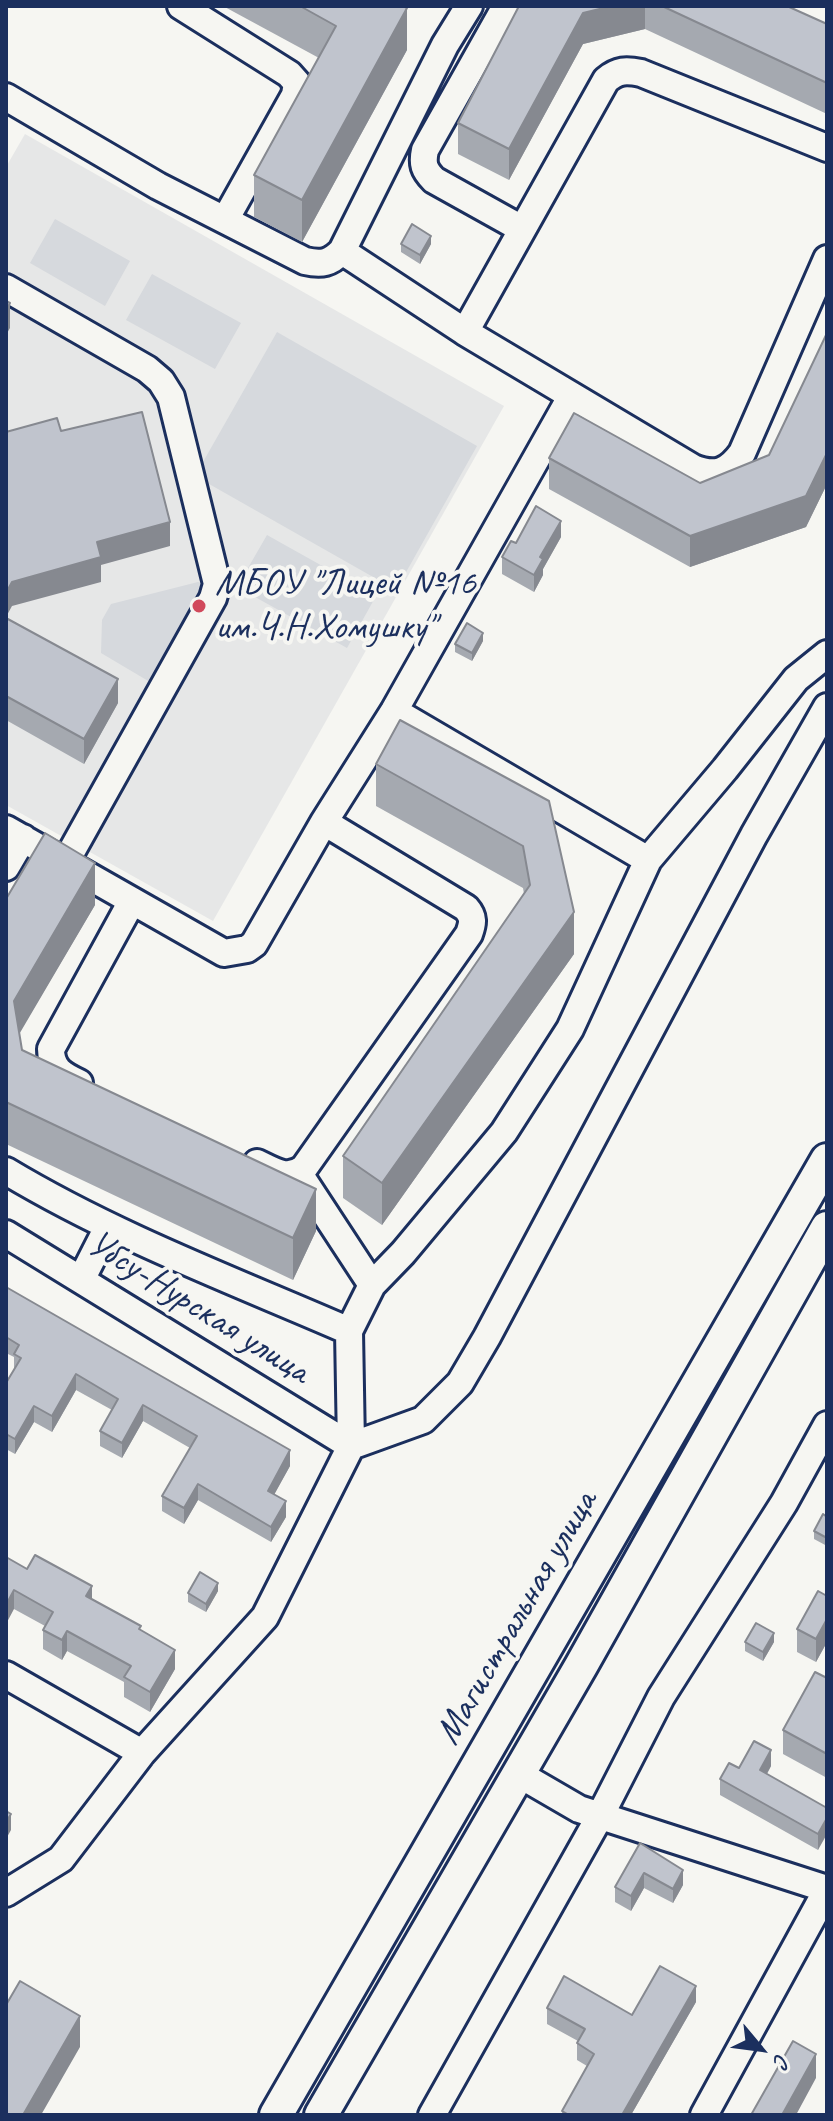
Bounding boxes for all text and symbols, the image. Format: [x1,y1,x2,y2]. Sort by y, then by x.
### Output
place label: МБОУ "Лицей №16 им.Ч.Н.Хомушку" [215,561,476,650]
marker: МБОУ "Лицей №16 им.Ч.Н.Хомушку" [190,597,208,615]
street label: Убсу-Нурская улица [78,1221,318,1395]
street label: Магистральная улица [426,1483,608,1753]
north arrow [721,2009,801,2089]
text: С [767,2049,797,2072]

